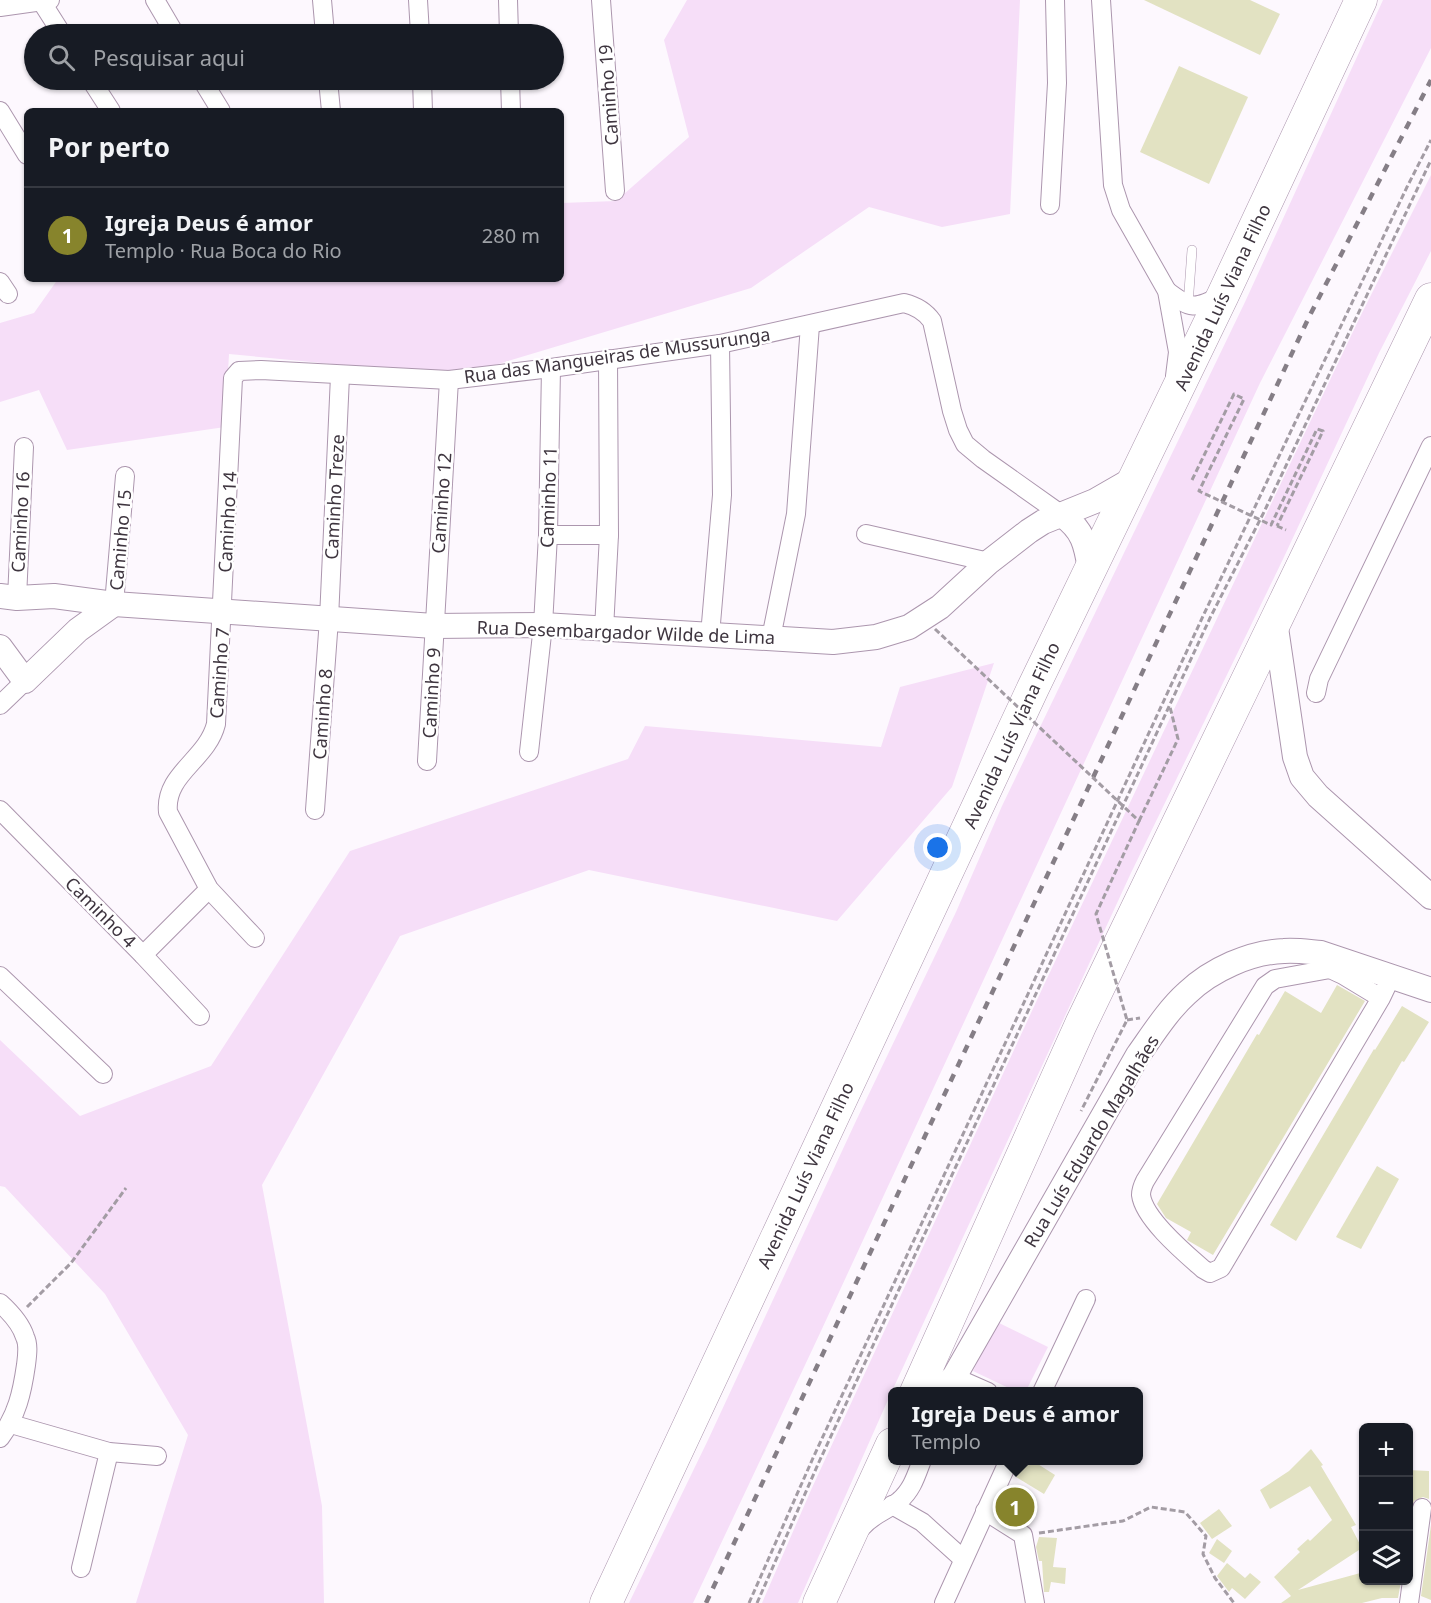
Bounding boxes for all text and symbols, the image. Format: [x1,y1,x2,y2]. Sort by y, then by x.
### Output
search box [24,24,564,90]
icon: search [45,41,78,74]
text: Pesquisar aqui [93,42,245,72]
street label: Caminho 19 [592,44,624,146]
text: Por perto [48,129,170,165]
street label: Avenida Luís Viana Filho [1168,200,1276,394]
text: Igreja Deus é amor [105,207,313,237]
text: 1 [62,222,73,249]
text: 280 m [482,222,540,249]
text: Templo · Rua Boca do Rio [105,237,342,264]
street label: Rua das Mangueiras de Mussurunga [462,322,772,388]
street label: Caminho Treze [319,434,349,560]
street label: Caminho 11 [534,446,562,548]
street label: Caminho 12 [425,452,457,554]
street label: Caminho 16 [5,471,35,573]
street label: Caminho 14 [212,471,242,573]
street label: Caminho 15 [104,488,136,592]
street label: Rua Desembargador Wilde de Lima [476,615,776,649]
street label: Caminho 7 [204,627,234,719]
street label: Avenida Luís Viana Filho [957,638,1065,832]
street label: Caminho 9 [417,647,445,739]
street label: Caminho 8 [307,668,337,760]
your location [923,833,952,862]
street label: Caminho 4 [60,871,142,953]
street label: Rua Luís Eduardo Magalhães [1018,1030,1164,1252]
street label: Avenida Luís Viana Filho [751,1078,859,1272]
popup [888,1387,1143,1465]
text: Igreja Deus é amor [912,1398,1119,1428]
map controls [1359,1423,1413,1585]
button: + [1359,1423,1413,1477]
text: Templo [912,1428,981,1455]
button: − [1359,1477,1413,1531]
pin: 1 [996,1484,1034,1530]
button: layers [1359,1531,1413,1585]

